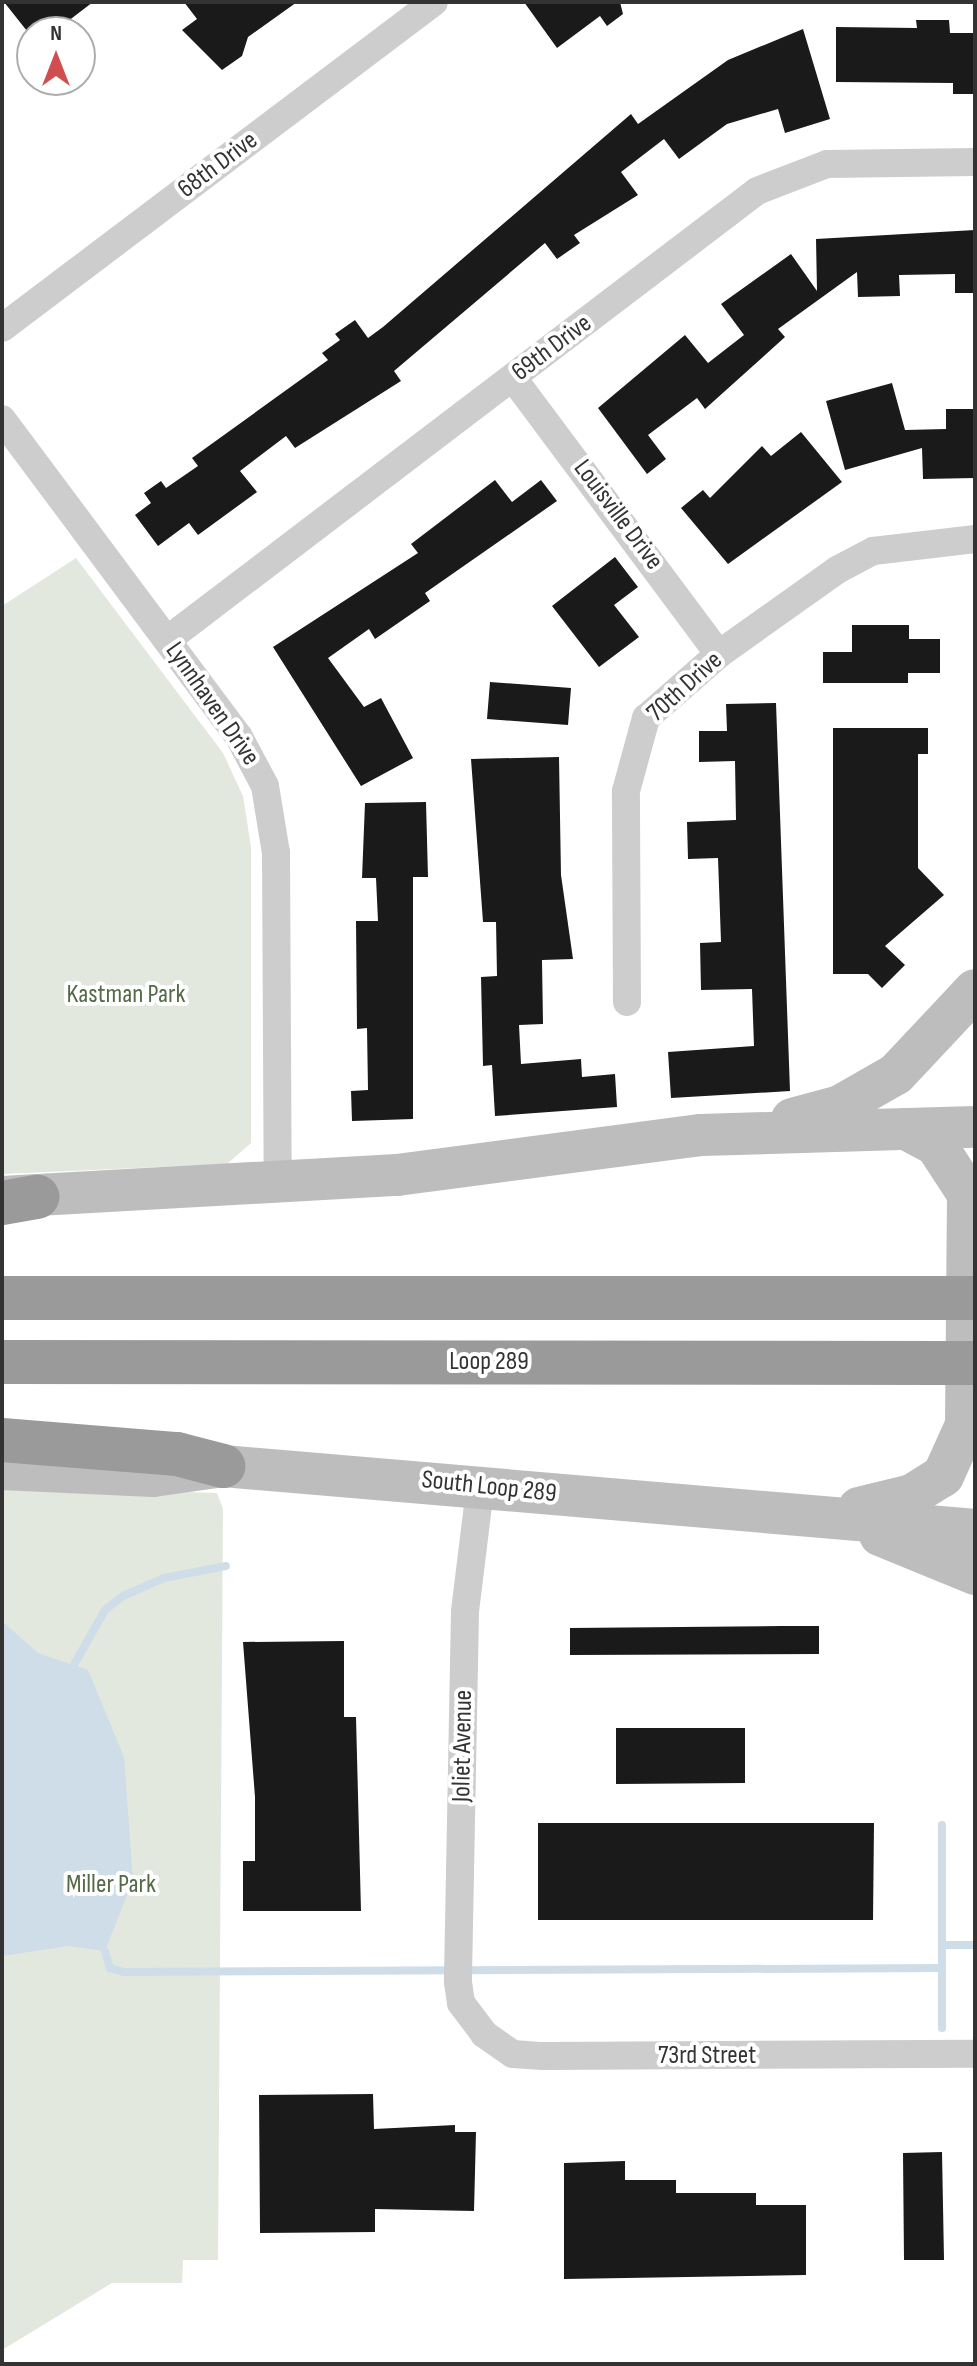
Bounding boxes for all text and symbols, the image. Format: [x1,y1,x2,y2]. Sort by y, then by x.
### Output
north arrow [16,16,96,96]
text: N [50,20,62,47]
street label: 68th Drive [172,125,264,205]
street label: 69th Drive [506,308,598,388]
street label: Louisville Drive [567,454,669,576]
street label: Lynnhaven Drive [158,636,266,772]
street label: 70th Drive [641,645,729,729]
park label: Kastman Park [67,979,185,1011]
street label: Loop 289 [449,1346,529,1378]
street label: South Loop 289 [420,1464,558,1510]
street label: Joliet Avenue [446,1690,480,1802]
park label: Miller Park [66,1869,156,1901]
street label: 73rd Street [658,2040,756,2072]

